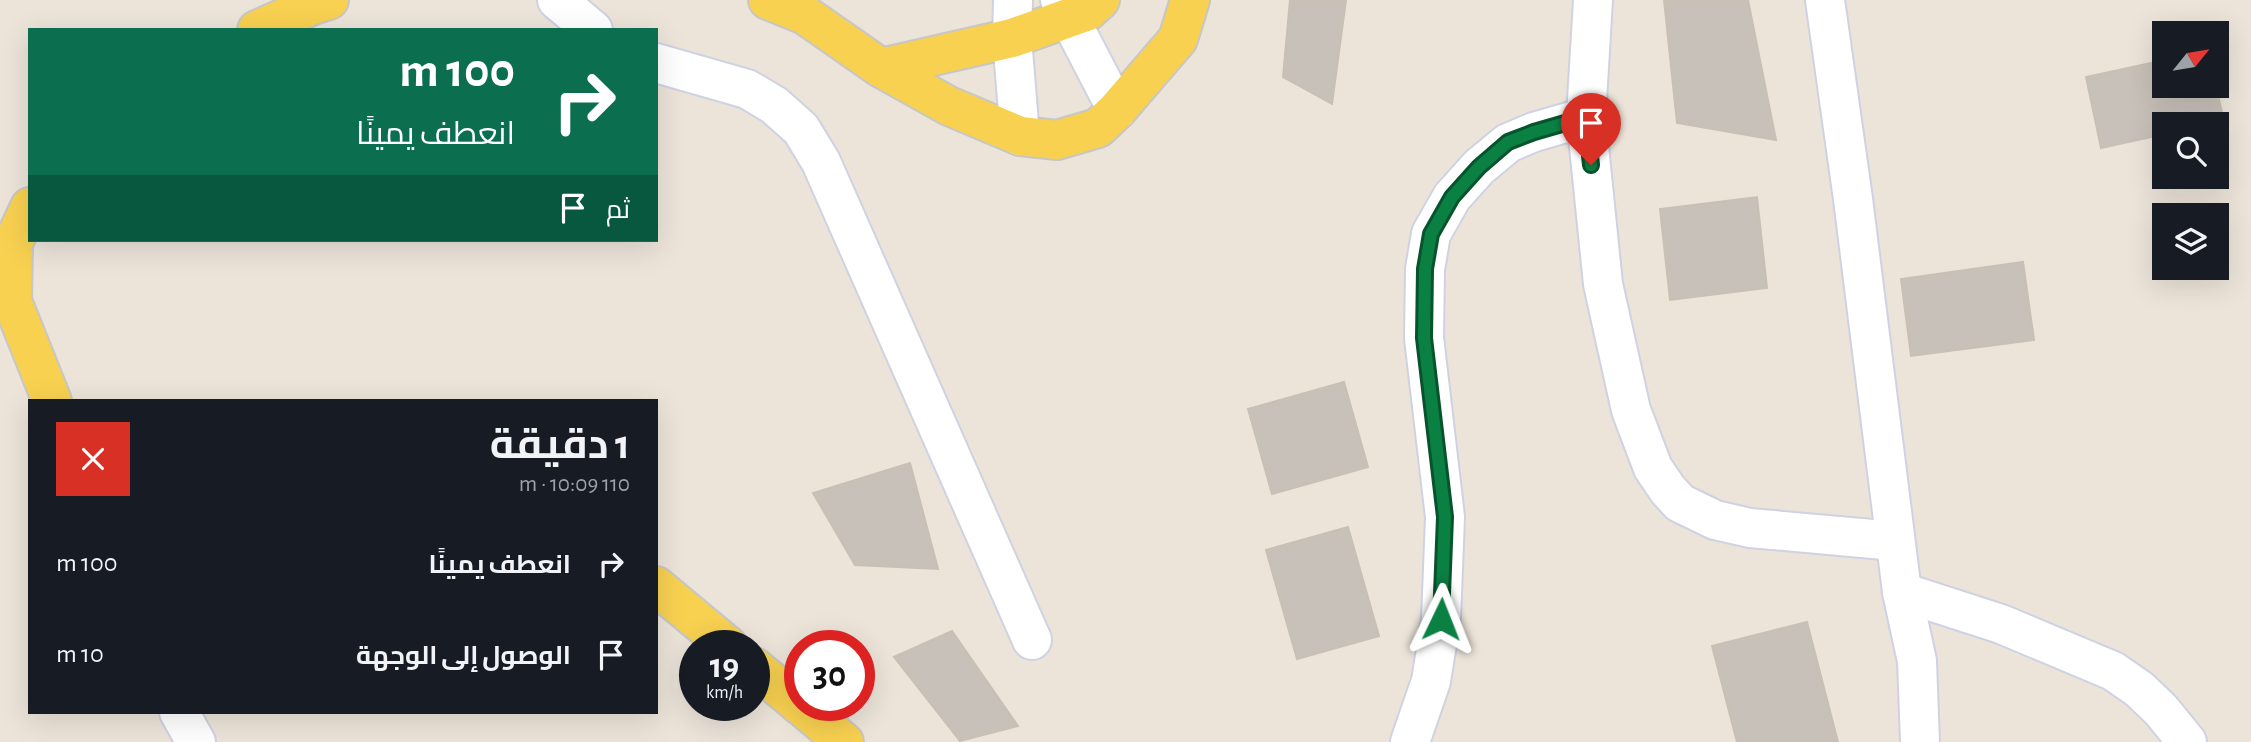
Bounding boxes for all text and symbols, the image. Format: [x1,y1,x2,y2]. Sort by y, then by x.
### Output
north arrow [2152,21,2230,98]
map controls [2152,21,2229,280]
text: 100 m [399,47,515,96]
icon: right [539,56,630,147]
pin [1561,93,1621,165]
icon: arrive [1572,104,1610,142]
button: search [2152,112,2229,189]
text: انعطف يمينًا [356,118,515,150]
icon: arrive [554,189,592,227]
text: ثم [606,197,630,223]
button: layers [2152,203,2229,280]
button: close [56,422,130,496]
text: 1 دقيقة [490,424,630,466]
text: 110 m · 10:09 [519,473,630,496]
icon: right [592,545,630,583]
text: 100 m [56,550,118,576]
text: انعطف يمينًا [428,552,571,578]
position arrow [1404,582,1478,656]
speed limit sign: 30 [784,630,875,721]
icon: arrive [592,636,630,674]
text: 10 m [56,641,104,667]
text: الوصول إلى الوجهة [356,643,571,669]
text: 19 [710,649,739,684]
text: km/h [706,684,743,702]

